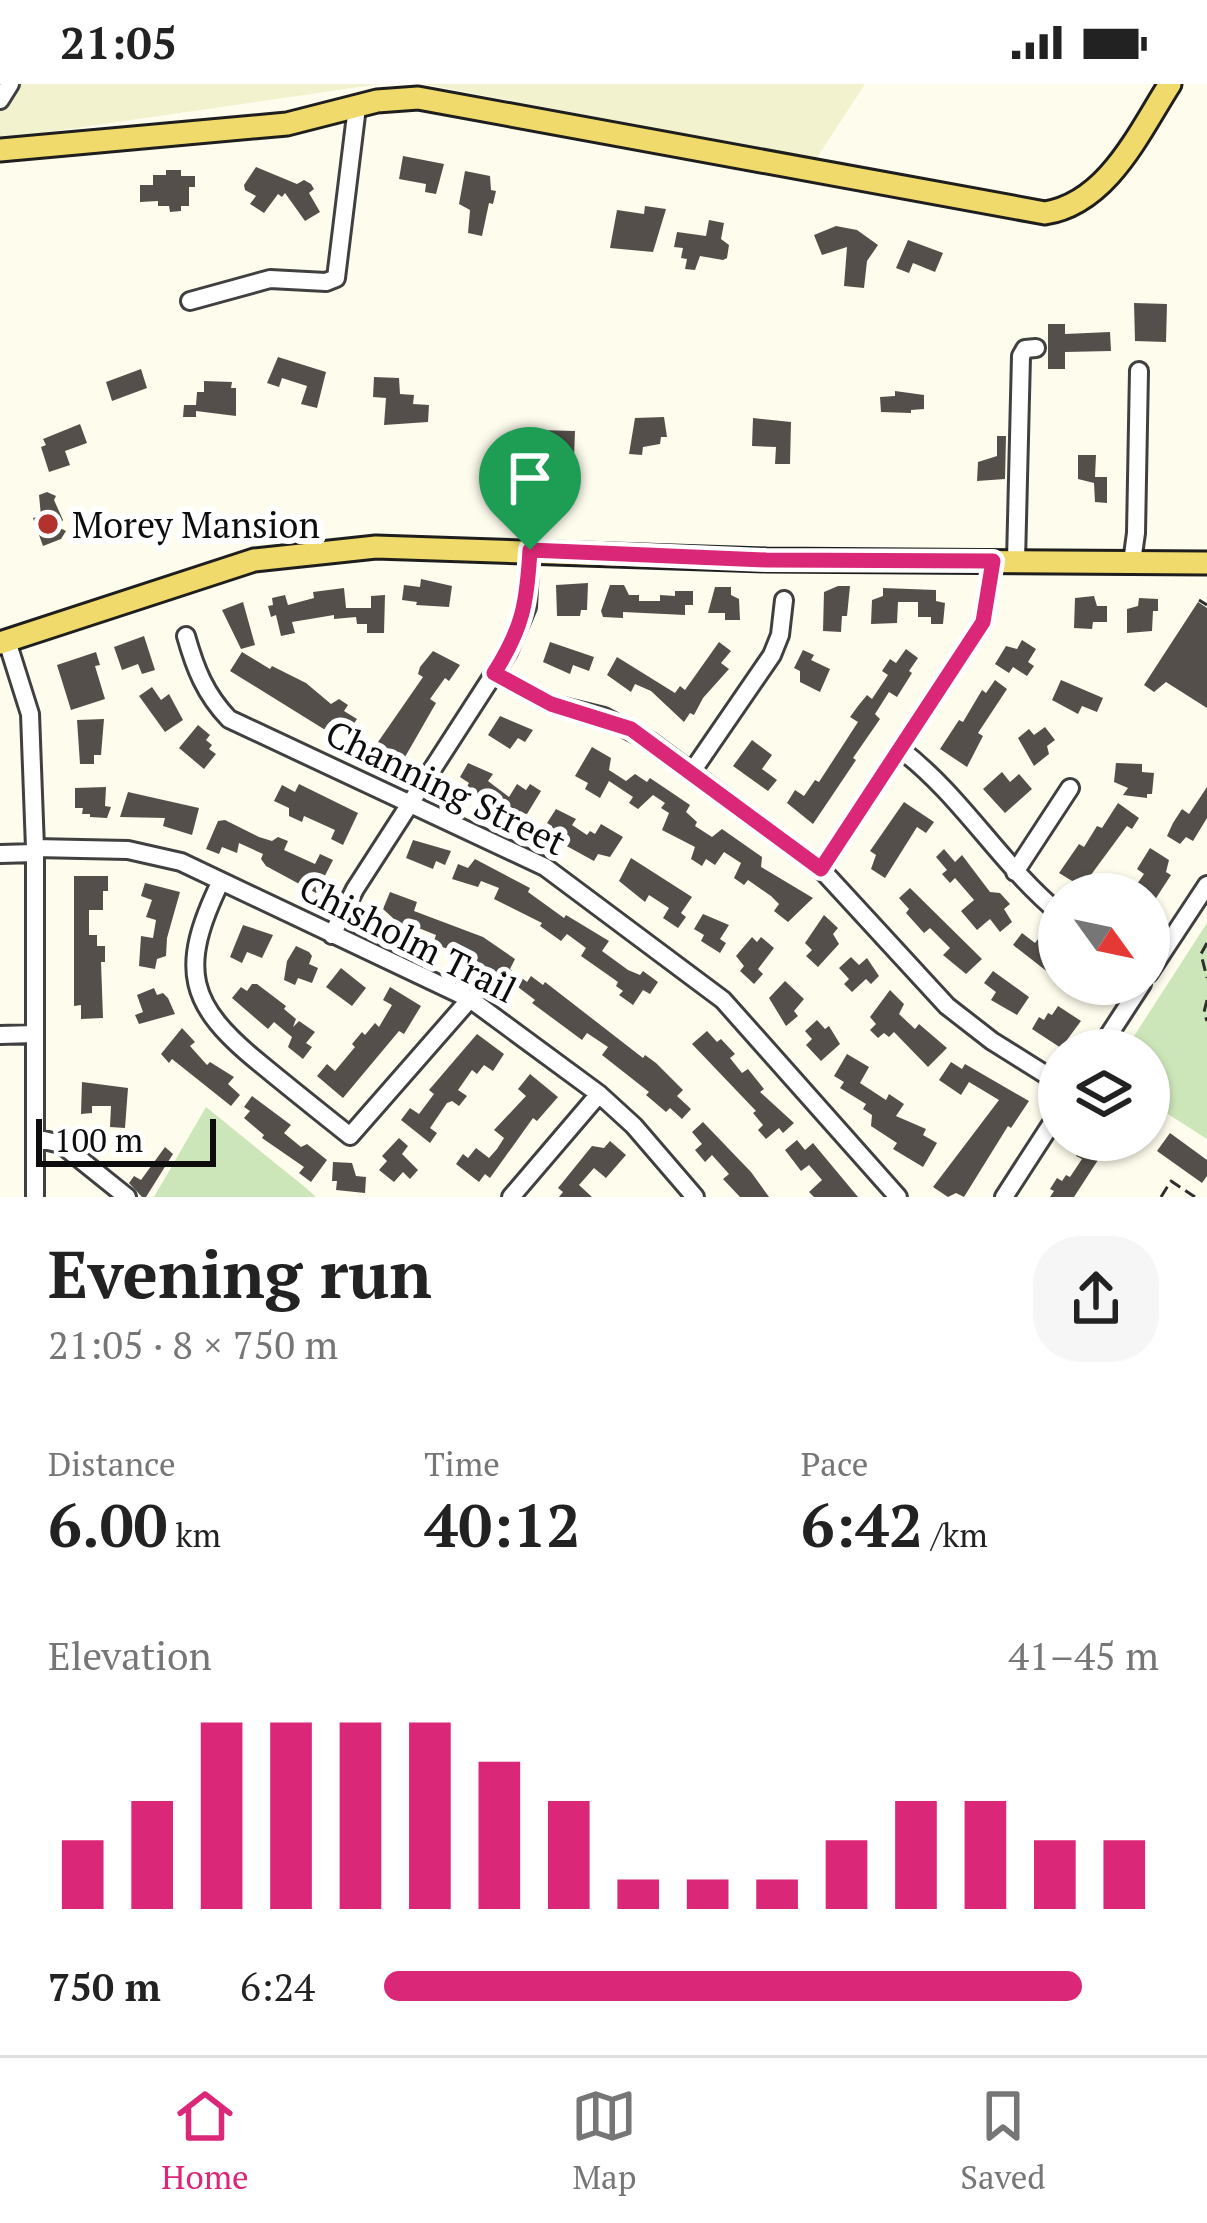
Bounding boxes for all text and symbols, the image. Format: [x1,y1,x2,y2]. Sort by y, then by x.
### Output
text: 21:05 [60,12,177,72]
pin [479,427,581,550]
icon: arrive [497,445,563,511]
place label: Morey Mansion [72,501,320,548]
marker: Morey Mansion [35,511,61,537]
street label: Channing Street [318,709,574,865]
street label: Chisholm Trail [292,863,524,1013]
north arrow [1038,873,1170,1005]
map controls [1038,873,1170,1161]
button: layers [1038,1029,1170,1161]
scale bar [36,1113,216,1166]
text: 100 m [54,1118,143,1161]
text: Evening run [48,1229,432,1317]
button: share [1033,1236,1159,1362]
text: 21:05 · 8 × 750 m [48,1318,338,1370]
text: Distance [48,1442,175,1485]
text: Time [424,1442,500,1485]
text: Pace [801,1442,868,1485]
text: 6.00 [48,1485,167,1564]
text: 40:12 [424,1485,581,1564]
text: 6:42 [801,1485,923,1564]
text: km [167,1513,221,1556]
text: /km [923,1513,988,1556]
text: Elevation [48,1629,212,1681]
text: 41–45 m [1008,1629,1159,1681]
text: 750 m [48,1960,161,2012]
text: 6:24 [240,1960,315,2012]
tab: Home [161,2083,249,2198]
tab: Map [571,2083,637,2198]
tab: Saved [960,2083,1046,2198]

